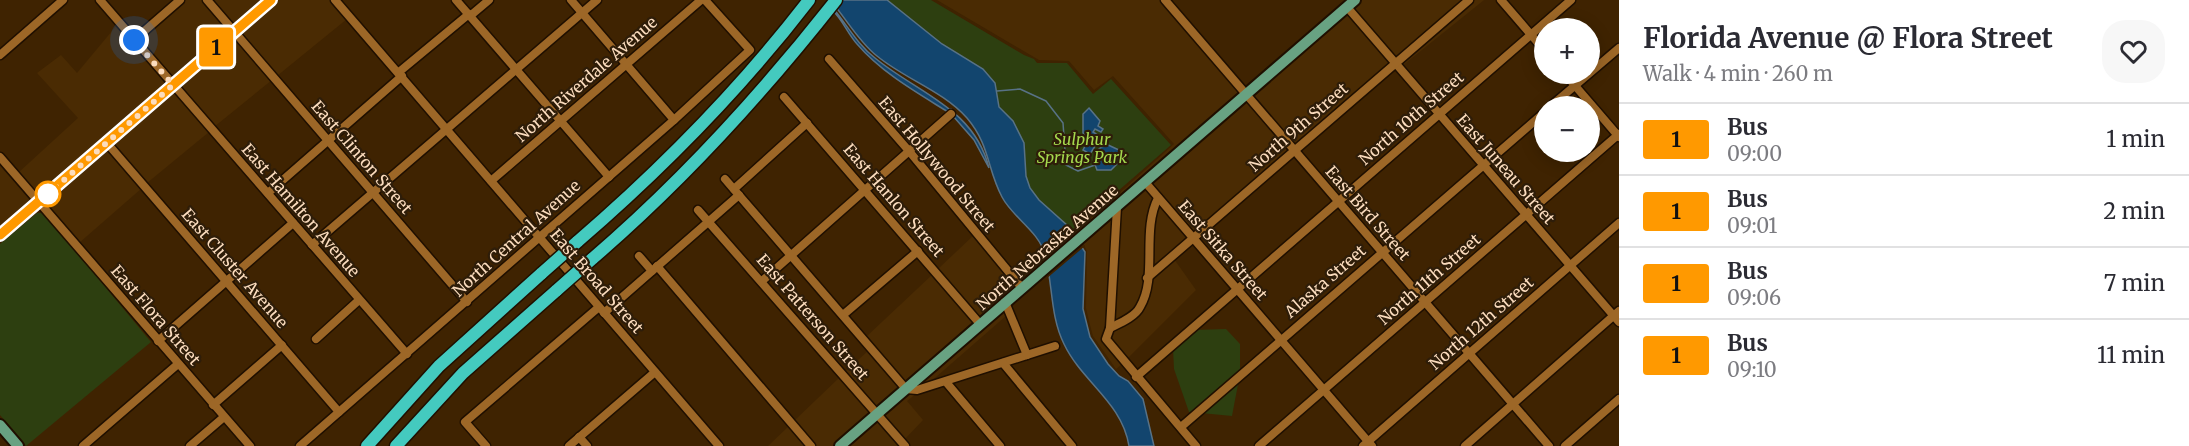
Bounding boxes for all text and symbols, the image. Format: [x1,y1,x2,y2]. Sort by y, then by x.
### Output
street label: North Riverdale Avenue [511,12,661,146]
map controls [1534,18,1600,162]
button: + [1534,18,1600,84]
text: Florida Avenue @ Flora Street [1643,20,2053,56]
button: heart [2102,20,2165,83]
your location [119,25,149,55]
line badge: 1 [196,28,236,66]
text: 1 [211,34,221,61]
text: Walk · 4 min · 260 m [1643,61,1833,86]
street label: North 10th Street [1354,67,1468,169]
street label: North 9th Street [1244,78,1352,176]
street label: East Hollywood Street [874,92,1000,236]
street label: East Clinton Street [307,96,417,218]
button: − [1534,96,1600,162]
street label: East Juneau Street [1453,110,1560,229]
text: Bus [1727,113,1768,141]
text: 1 min [2106,125,2165,153]
text: 1 [1671,126,1681,153]
park label: Sulphur Springs Park [1037,129,1128,167]
street label: East Hamilton Avenue [238,139,364,281]
street label: East Hanlon Street [839,139,949,261]
text: 09:00 [1727,141,1782,166]
street label: East Bird Street [1321,162,1415,265]
street label: North Central Avenue [448,175,584,301]
street label: North Nebraska Avenue [972,180,1122,314]
unlabelled marker [35,181,61,207]
text: Bus [1727,185,1768,213]
street label: East Sitka Street [1174,196,1272,305]
text: 2 min [2103,197,2165,225]
text: 1 [1671,198,1681,225]
street label: East Cluster Avenue [178,204,292,332]
text: 09:01 [1727,213,1777,238]
street label: East Broad Street [546,225,648,338]
street label: North 11th Street [1374,229,1485,329]
street label: Alaska Street [1280,240,1370,322]
street label: East Patterson Street [753,250,874,385]
text: Bus [1727,257,1768,285]
street label: East Flora Street [107,261,205,370]
text: 7 min [2104,269,2165,297]
text: 1 [1671,270,1681,297]
street label: North 12th Street [1425,272,1538,374]
text: 09:06 [1727,285,1781,310]
text: Bus [1727,329,1768,357]
text: 11 min [2097,341,2165,369]
text: 1 [1671,342,1681,369]
text: 09:10 [1727,357,1777,382]

